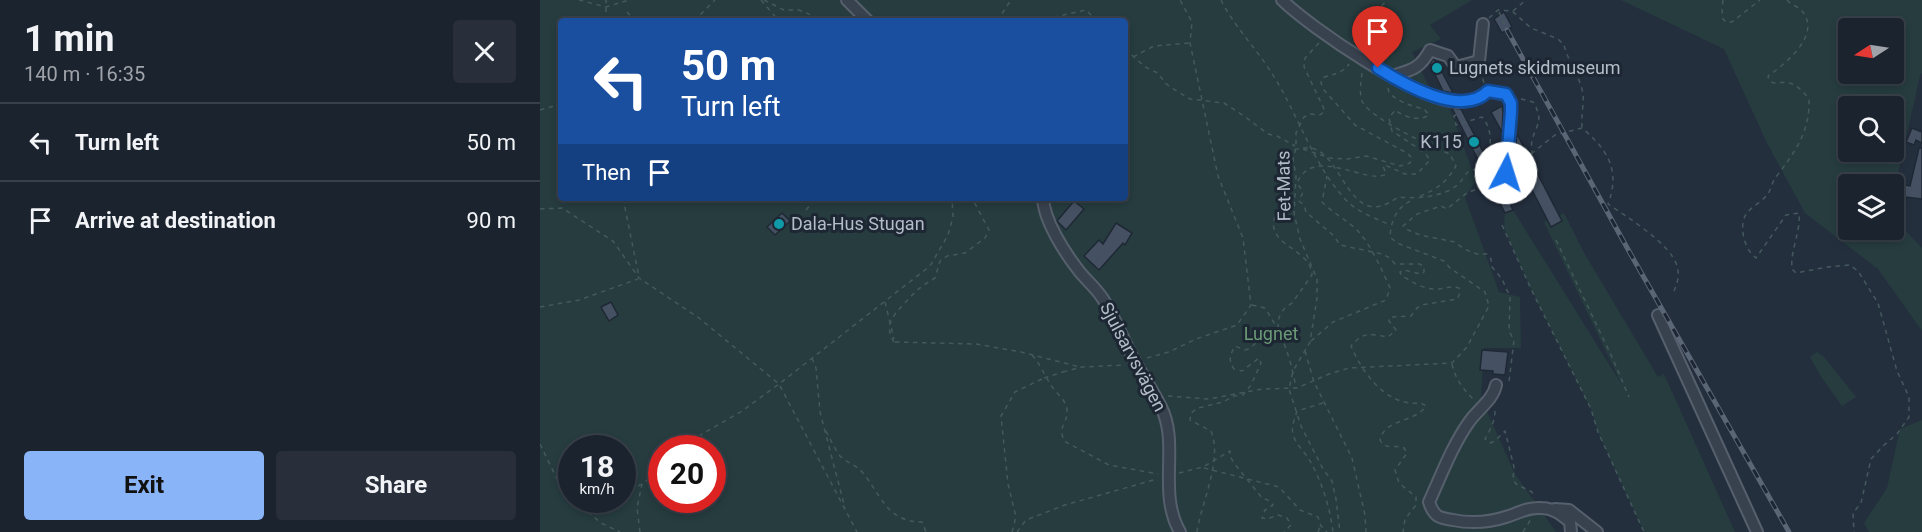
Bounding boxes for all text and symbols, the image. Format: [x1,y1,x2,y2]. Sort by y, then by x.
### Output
pin [1352,6,1403,68]
icon: arrive [1361,15,1394,48]
text: 1 min [24,18,115,60]
north arrow [1838,18,1904,84]
map controls [1838,18,1904,240]
button: close [453,20,516,83]
text: 50 m [681,41,776,90]
icon: left [582,42,660,120]
place label: Lugnets skidmuseum [1449,57,1621,78]
marker: Lugnets skidmuseum [1430,61,1444,75]
text: 140 m · 16:35 [24,62,145,86]
text: Turn left [681,91,781,123]
button: search [1838,96,1904,162]
icon: left [24,126,57,159]
text: Turn left [75,130,159,155]
text: 50 m [467,130,516,155]
place label: K115 [1420,131,1462,152]
marker: K115 [1467,135,1481,149]
position arrow [1474,141,1538,205]
street label: Fet-Mats [1272,150,1295,222]
icon: arrive [643,156,676,189]
text: Then [582,160,631,185]
button: layers [1838,174,1904,240]
icon: arrive [24,204,57,237]
text: Arrive at destination [75,208,276,233]
text: 90 m [467,208,516,233]
place label: Dala-Hus Stugan [791,213,925,234]
marker: Dala-Hus Stugan [772,217,786,231]
street label: Sjulsarvsvägen [1096,299,1171,415]
park label: Lugnet [1244,323,1298,344]
speed limit sign: 20 [648,435,726,513]
text: 18 [580,449,614,484]
button: Exit [24,451,264,520]
button: Share [276,451,516,520]
text: km/h [579,480,615,498]

